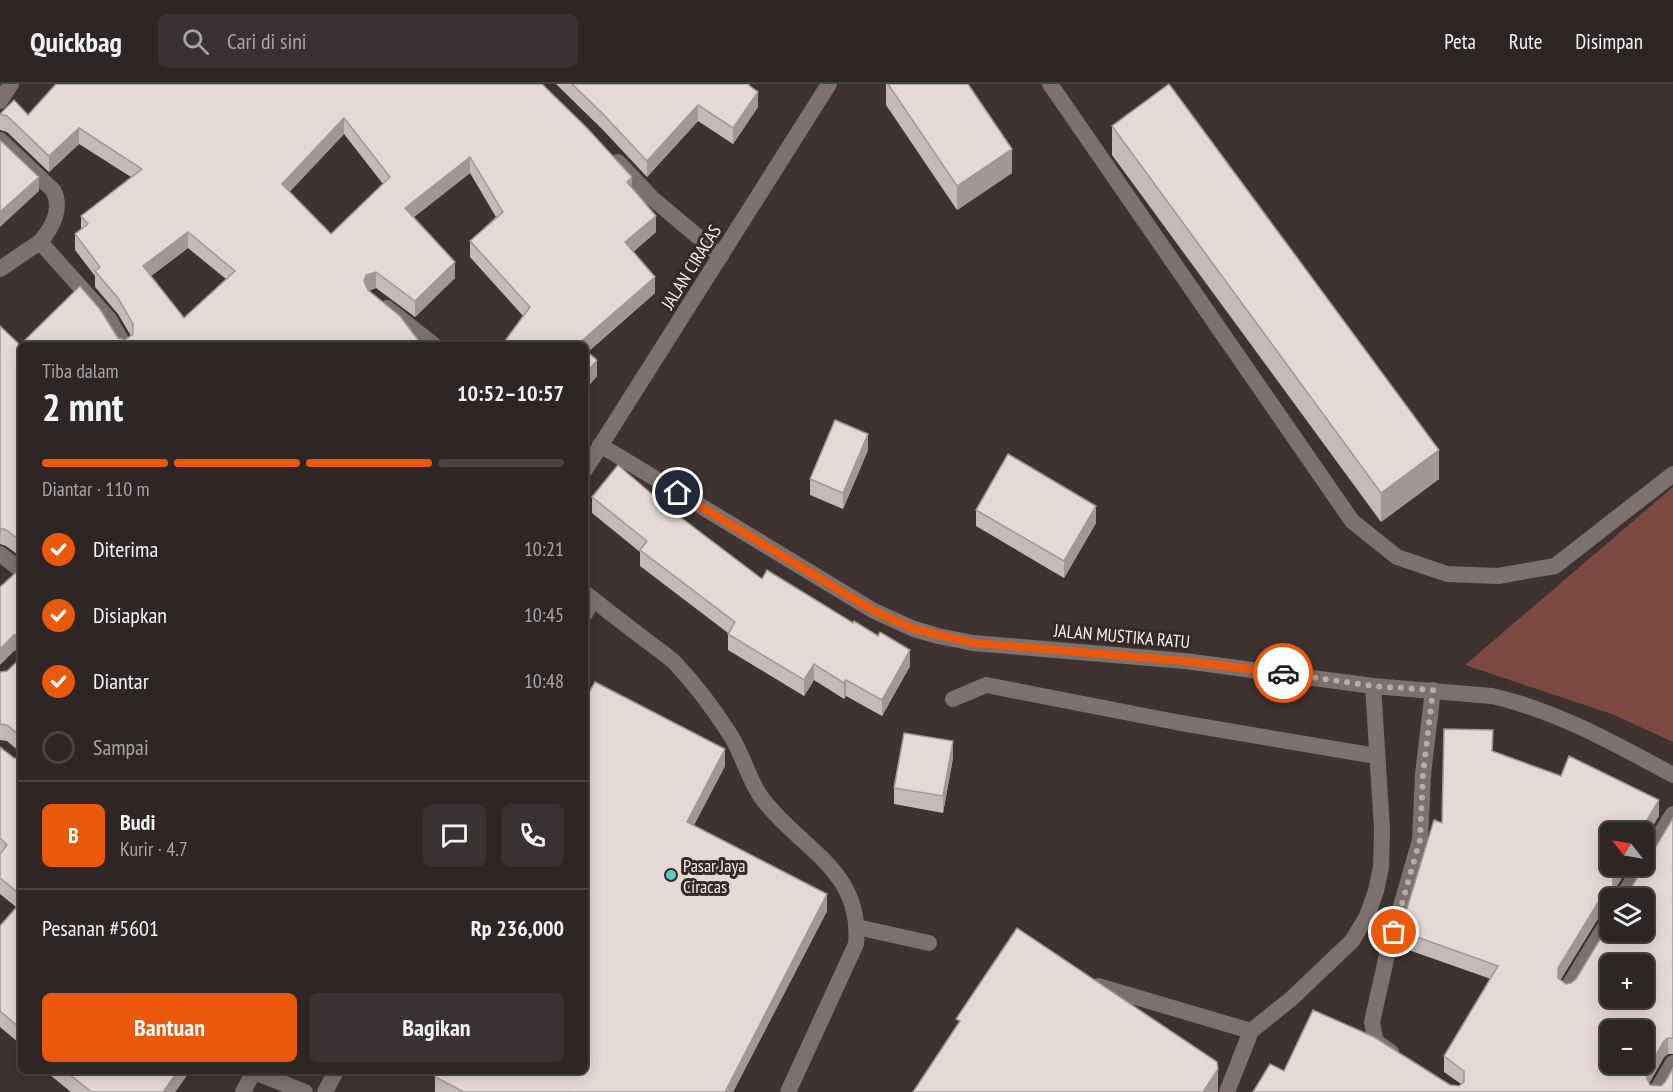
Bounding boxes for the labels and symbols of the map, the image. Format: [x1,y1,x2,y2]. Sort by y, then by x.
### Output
street label: JALAN CIRACAS [655,220,726,314]
pin [652,467,703,518]
street label: JALAN MUSTIKA RATU [1052,619,1191,653]
courier [1253,643,1313,703]
north arrow [1600,822,1654,876]
place label: Pasar Jaya Ciracas [683,854,745,898]
marker: Pasar Jaya Ciracas [664,868,678,882]
pin [1368,906,1419,957]

